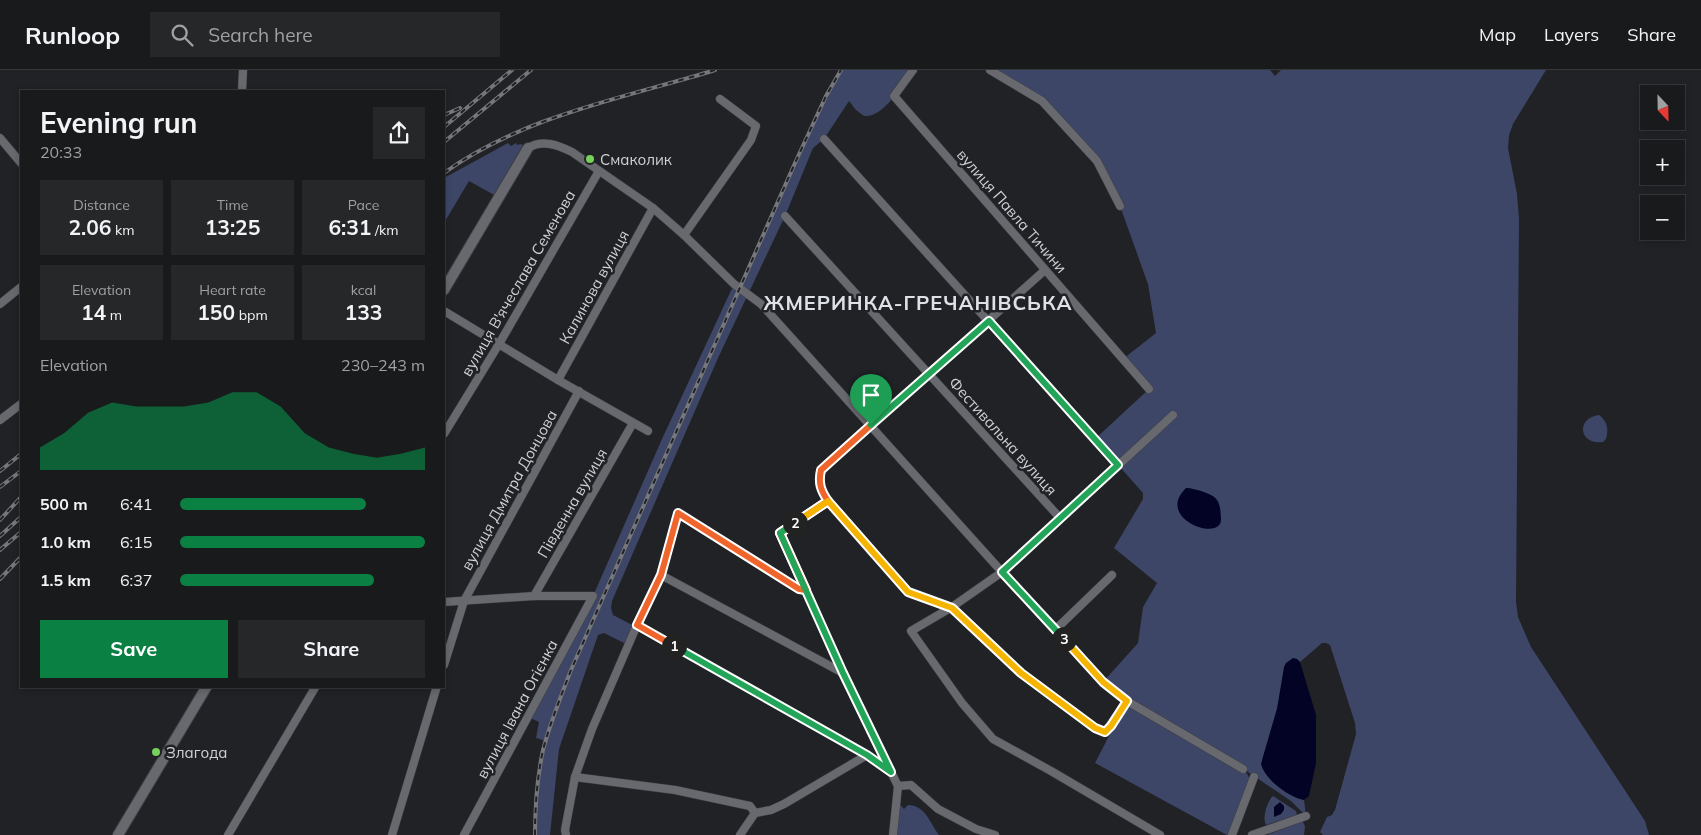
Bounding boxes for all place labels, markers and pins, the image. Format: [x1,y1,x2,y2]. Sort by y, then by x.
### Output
place label: Смаколик [600,150,673,169]
marker: Смаколик [584,153,596,165]
pin [850,374,892,425]
pin: 2 [782,510,808,536]
pin: 3 [1052,626,1076,652]
pin: 1 [662,634,686,658]
place label: Злагода [166,743,227,762]
marker: Злагода [150,746,162,758]

